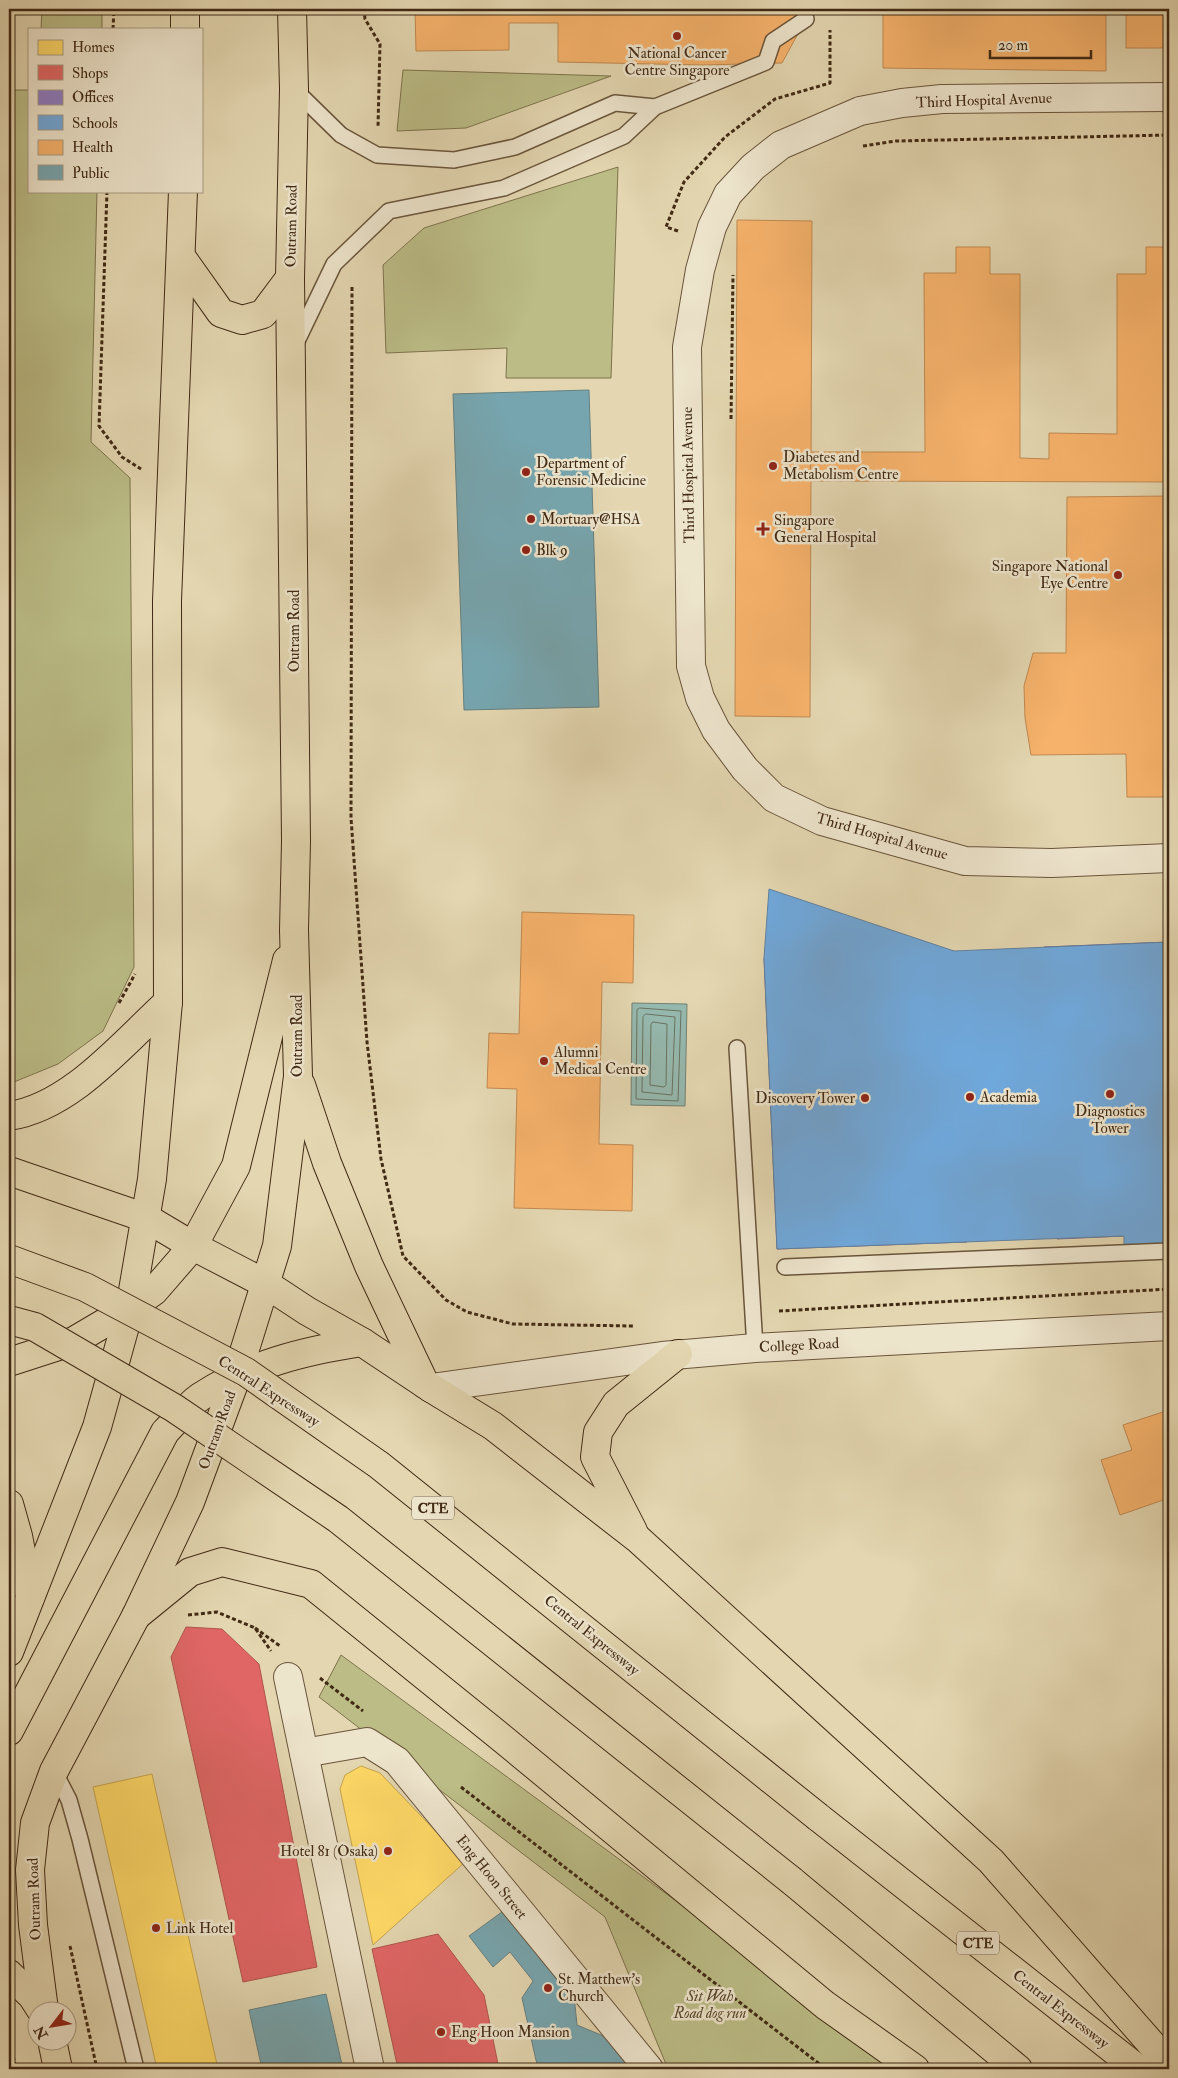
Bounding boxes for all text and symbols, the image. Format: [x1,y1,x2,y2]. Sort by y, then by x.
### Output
legend [28,28,202,192]
scale bar [990,28,1092,60]
marker: National Cancer Centre Singapore [671,30,683,42]
text: 20 m [998,36,1028,55]
text: Homes [72,38,114,57]
place label: National Cancer Centre Singapore [625,44,729,81]
text: Shops [72,64,108,84]
text: Offices [72,88,114,107]
street label: Third Hospital Avenue [916,89,1053,113]
text: Schools [72,114,118,133]
text: Health [72,138,113,157]
text: Public [72,164,110,183]
street label: Outram Road [281,184,302,268]
street label: Third Hospital Avenue [678,407,700,543]
place label: Diabetes and Metabolism Centre [783,448,898,484]
place label: Department of Forensic Medicine [536,454,646,490]
marker: Diabetes and Metabolism Centre [767,460,779,472]
marker: Department of Forensic Medicine [520,466,532,478]
place label: Mortuary@HSA [541,510,641,529]
place label: Singapore General Hospital [774,511,877,548]
marker: Mortuary@HSA [525,513,537,525]
marker: Singapore General Hospital [756,522,770,536]
place label: Blk 9 [536,541,568,560]
marker: Blk 9 [520,544,532,556]
place label: Singapore National Eye Centre [992,557,1108,593]
marker: Singapore National Eye Centre [1112,569,1124,581]
street label: Outram Road [285,589,304,672]
street label: Third Hospital Avenue [813,809,950,865]
street label: Outram Road [288,994,307,1077]
place label: Alumni Medical Centre [553,1043,647,1079]
marker: Alumni Medical Centre [538,1055,550,1067]
place label: Academia [979,1088,1038,1107]
marker: Diagnostics Tower [1104,1088,1116,1100]
place label: Discovery Tower [755,1089,855,1108]
marker: Academia [964,1091,976,1103]
marker: Discovery Tower [859,1092,871,1104]
place label: Diagnostics Tower [1075,1102,1145,1138]
street label: College Road [758,1334,840,1357]
street label: Central Expressway [214,1351,323,1432]
street label: Outram Road [194,1387,241,1472]
road number: CTE [412,1496,454,1520]
street label: Central Expressway [539,1591,644,1681]
street label: Eng Hoon Street [452,1831,531,1923]
place label: Hotel 81 (Osaka) [280,1842,378,1861]
marker: Hotel 81 (Osaka) [382,1845,394,1857]
street label: Outram Road [24,1857,45,1941]
place label: Link Hotel [166,1919,233,1938]
marker: Link Hotel [150,1922,162,1934]
road number: CTE [957,1932,999,1955]
street label: Central Expressway [1008,1966,1113,2054]
place label: St. Matthew's Church [558,1970,640,2006]
marker: St. Matthew's Church [542,1982,554,1994]
park label: Sit Wah Road dog run [673,1987,746,2023]
north arrow [28,2000,78,2050]
text: N [31,2022,52,2043]
place label: Eng Hoon Mansion [451,2023,570,2042]
marker: Eng Hoon Mansion [435,2026,447,2038]

